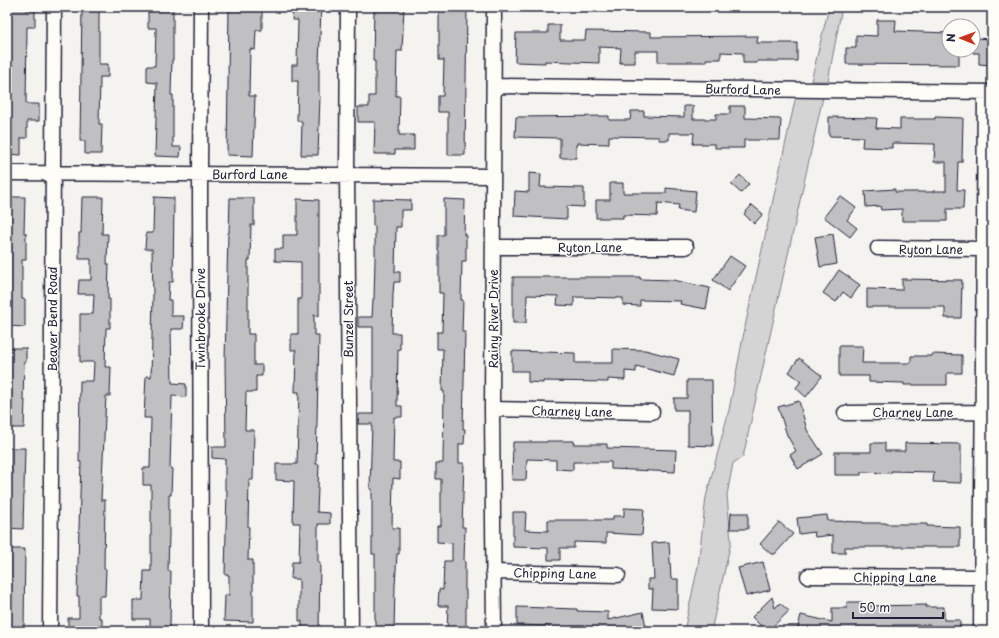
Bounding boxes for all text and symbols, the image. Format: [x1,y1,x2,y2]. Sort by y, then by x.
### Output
north arrow [941,18,981,58]
text: N [942,33,959,42]
street label: Burford Lane [705,79,781,99]
street label: Burford Lane [212,165,288,183]
street label: Ryton Lane [558,238,623,256]
street label: Ryton Lane [899,240,964,258]
street label: Beaver Bend Road [43,266,61,372]
street label: Twinbrooke Drive [191,268,209,370]
street label: Rainy River Drive [484,269,502,369]
street label: Bunzel Street [339,280,357,357]
street label: Charney Lane [531,401,613,421]
street label: Charney Lane [873,403,954,421]
street label: Chipping Lane [513,563,597,583]
street label: Chipping Lane [853,568,937,586]
scale bar [853,594,943,620]
text: 50 m [859,598,890,616]

